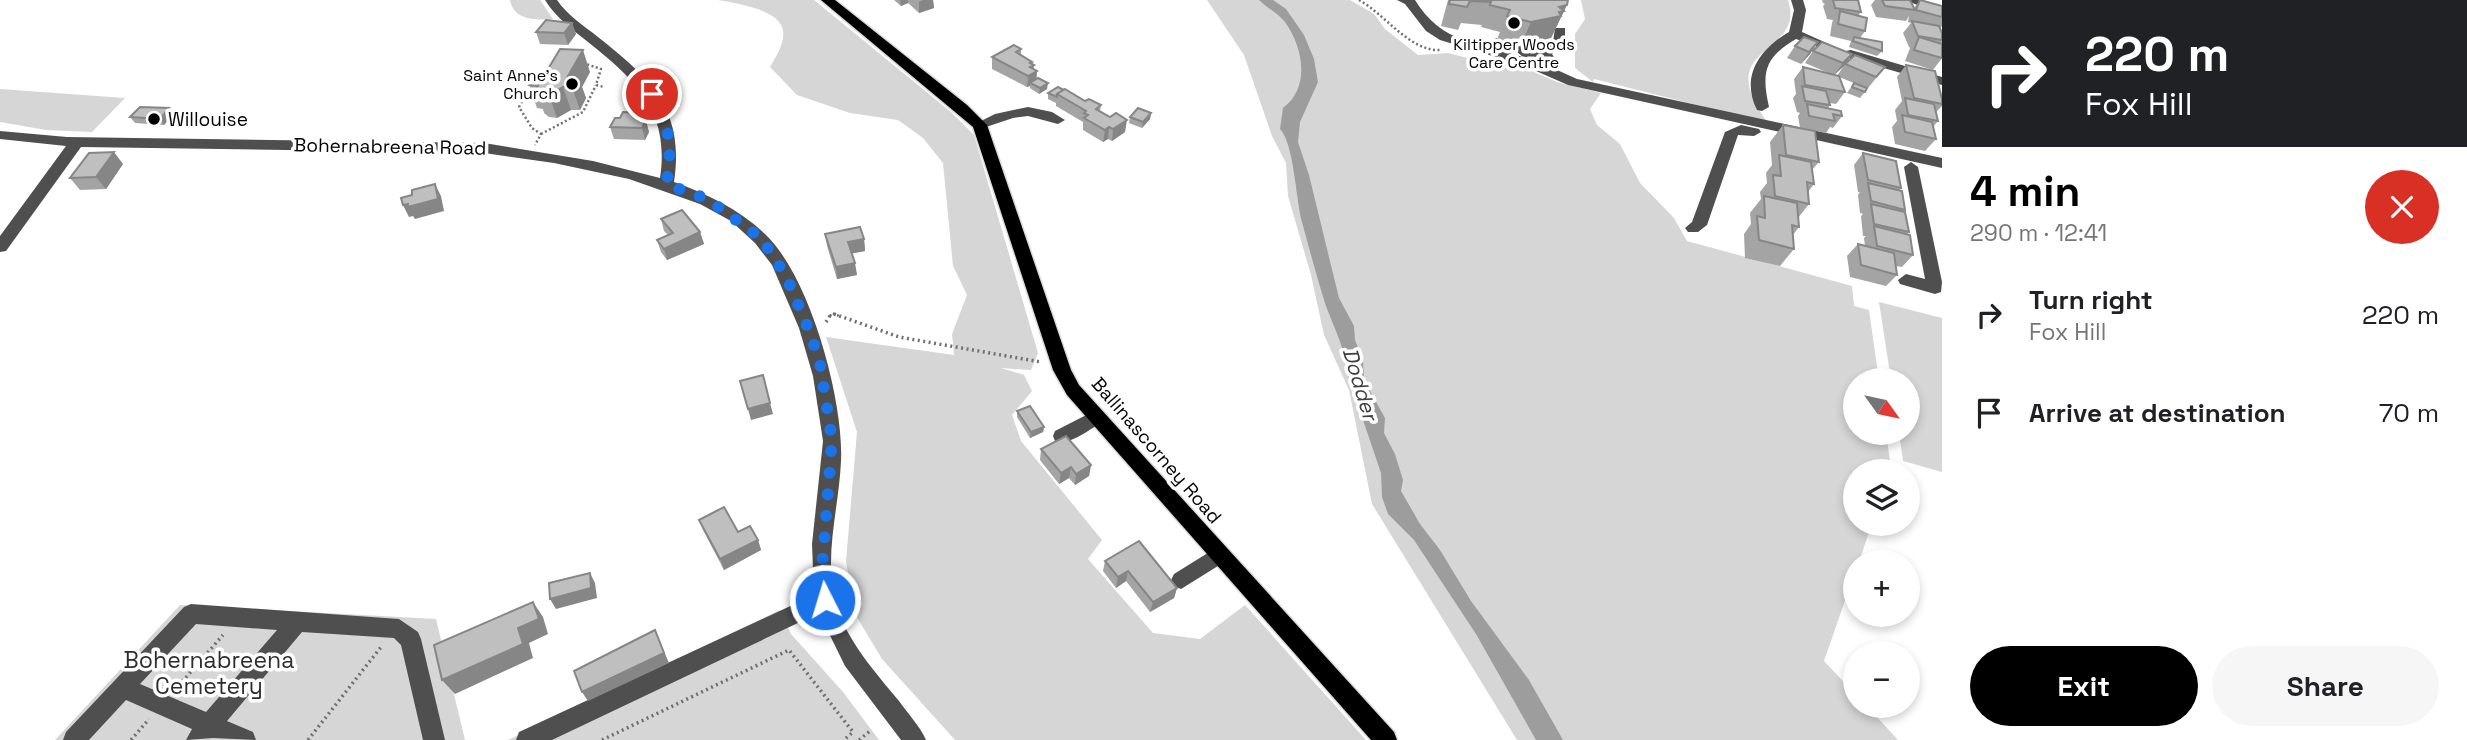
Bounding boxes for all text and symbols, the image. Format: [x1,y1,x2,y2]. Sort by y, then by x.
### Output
marker: Kiltipper Woods Care Centre [1506,15,1522,31]
text: 220 m [2085,23,2229,85]
icon: right [1970,28,2061,119]
place label: Kiltipper Woods Care Centre [1453,34,1575,73]
pin [622,64,682,124]
place label: Saint Anne's Church [463,65,558,104]
icon: arrive [633,75,671,113]
marker: Saint Anne's Church [564,76,580,92]
text: Fox Hill [2085,84,2193,124]
place label: Willouise [168,107,248,132]
marker: Willouise [146,111,162,127]
street label: Bohernabreena Road [293,132,486,161]
text: 4 min [1970,165,2080,218]
button: close [2365,170,2439,244]
text: 290 m · 12:41 [1970,218,2107,248]
text: Turn right [2029,283,2153,317]
icon: right [1970,296,2008,334]
text: 220 m [2362,298,2439,332]
text: Fox Hill [2029,317,2106,347]
water label: Dodder [1337,344,1385,425]
north arrow [1843,368,1920,444]
map controls [1843,368,1920,718]
street label: Ballinascorney Road [1086,372,1227,529]
icon: arrive [1970,394,2008,432]
text: Arrive at destination [2029,396,2286,430]
text: 70 m [2379,396,2439,430]
button: layers [1843,459,1920,536]
button: + [1843,550,1920,627]
position arrow [788,563,862,637]
button: − [1843,641,1920,718]
park label: Bohernabreena Cemetery [124,645,294,701]
button: Exit [1970,646,2198,726]
button: Share [2212,646,2439,726]

